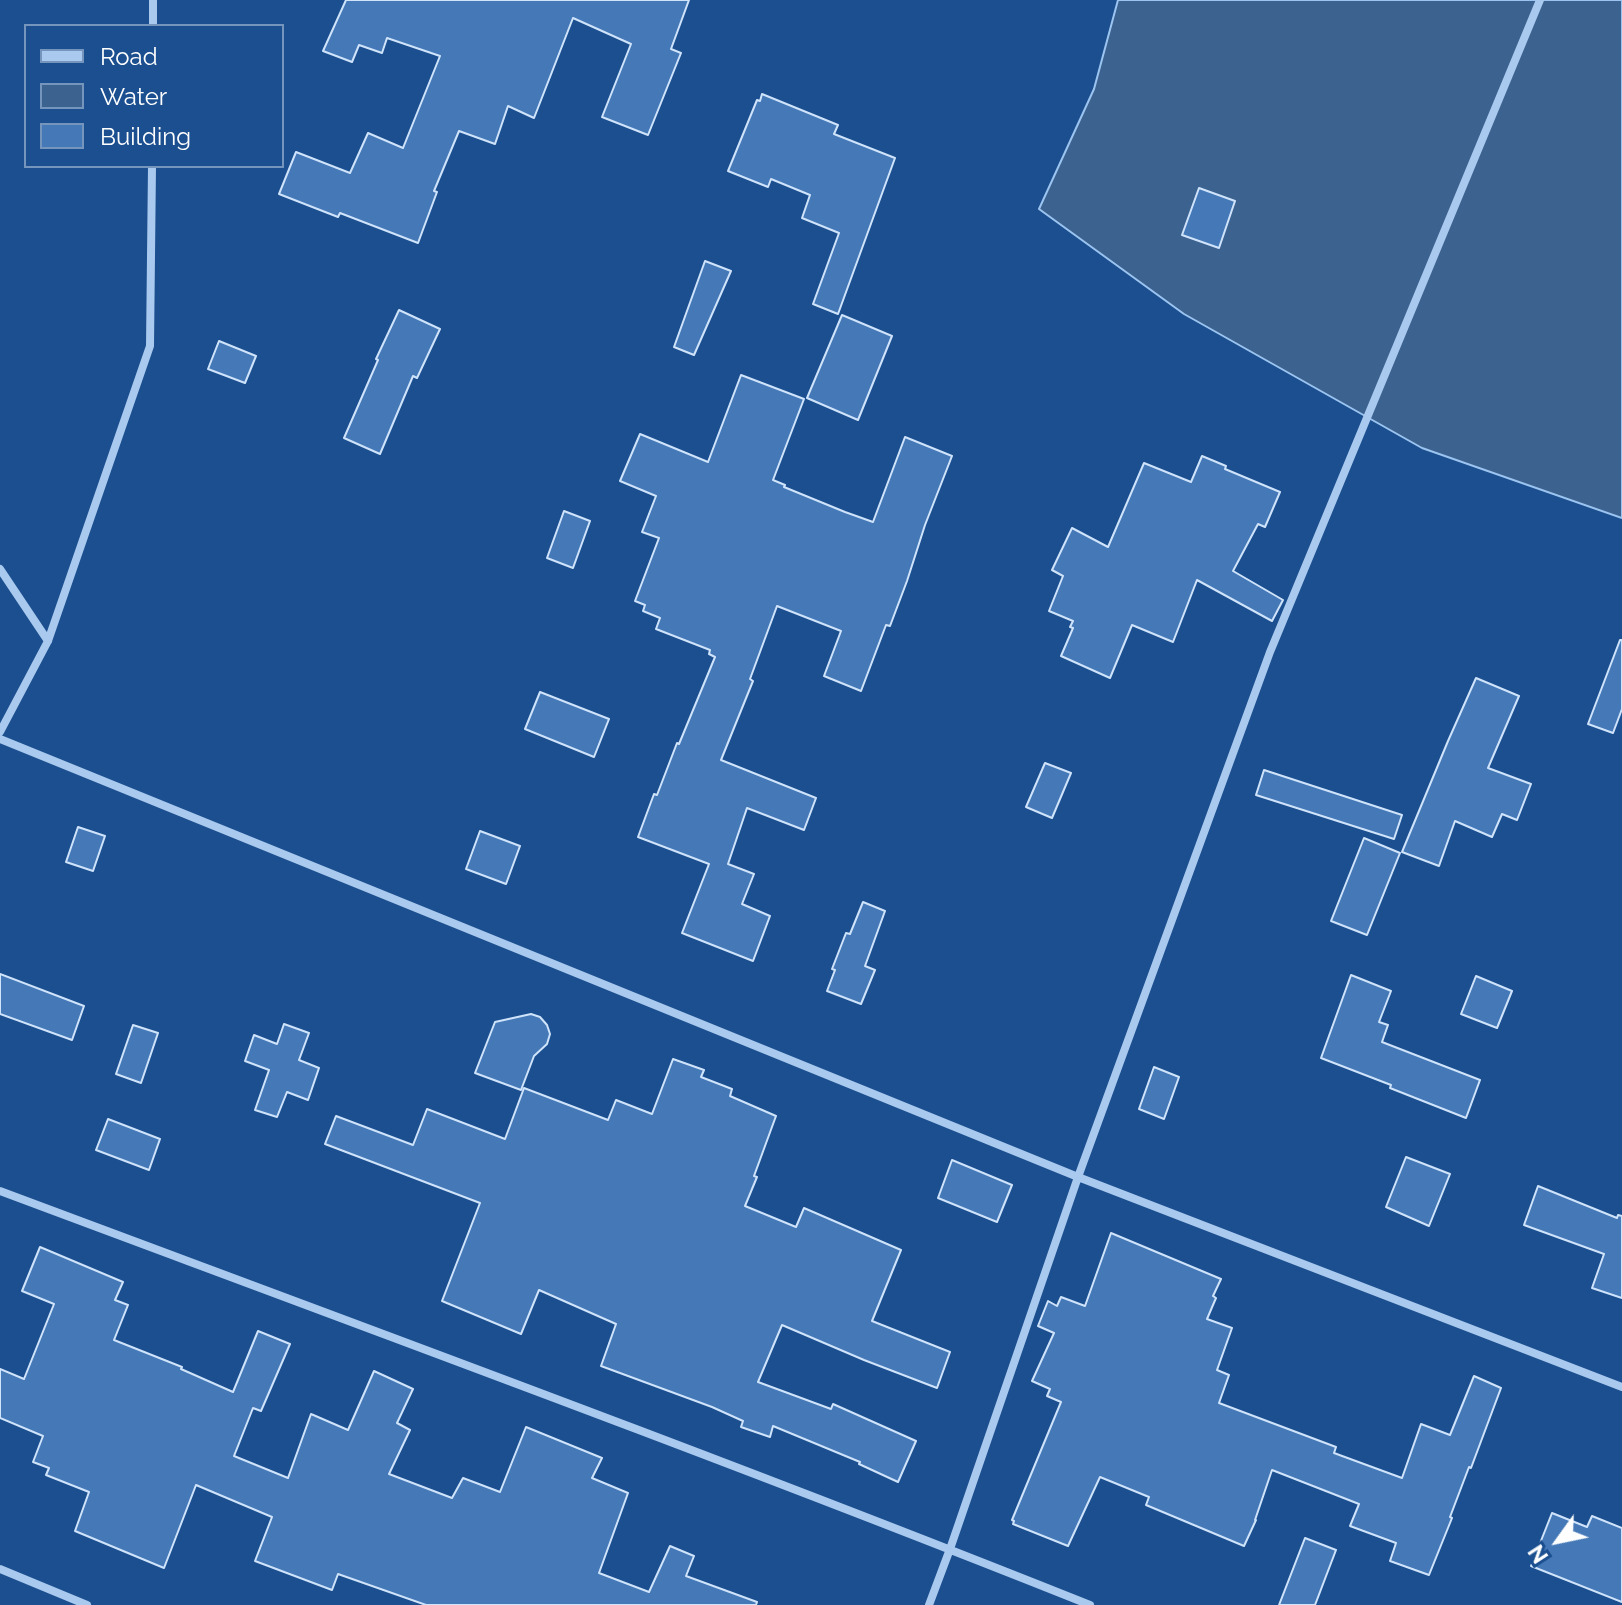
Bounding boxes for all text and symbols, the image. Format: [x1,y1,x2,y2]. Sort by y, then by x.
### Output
legend [24,24,284,168]
text: Road [100,42,158,71]
text: Water [100,82,167,111]
text: Building [100,122,191,151]
north arrow [1518,1501,1598,1581]
text: N [1522,1540,1553,1568]

